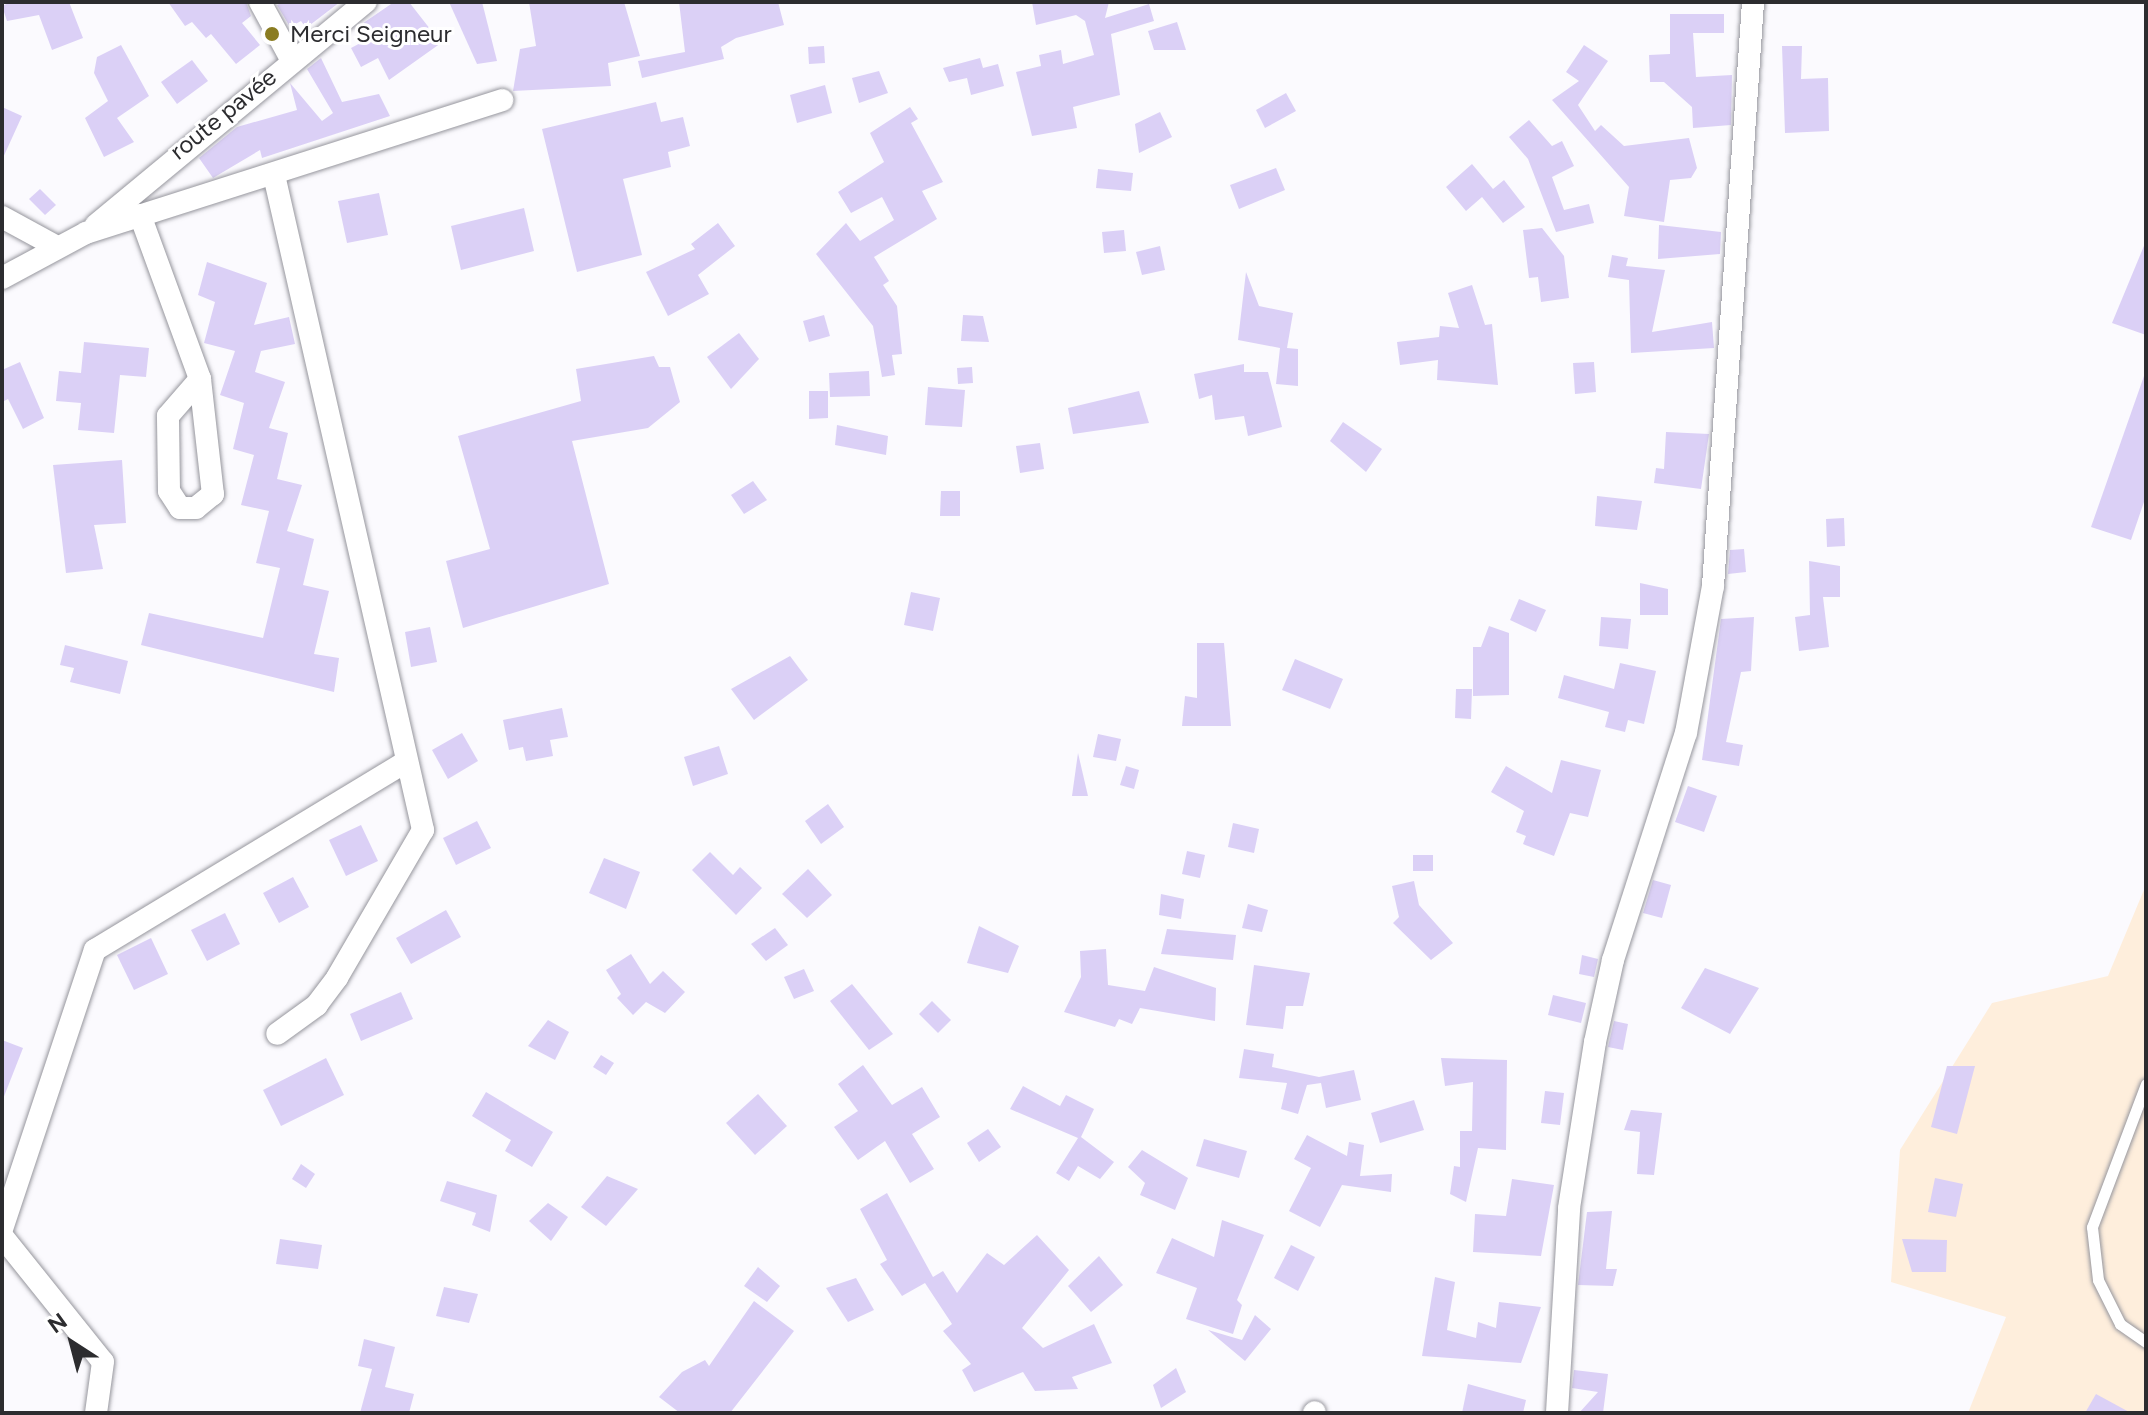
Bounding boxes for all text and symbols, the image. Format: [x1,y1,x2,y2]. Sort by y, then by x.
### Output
place label: Merci Seigneur [290,20,451,48]
marker: Merci Seigneur [261,23,283,45]
street label: route pavée [164,62,282,166]
north arrow [32,1303,112,1383]
text: N [43,1307,72,1339]

